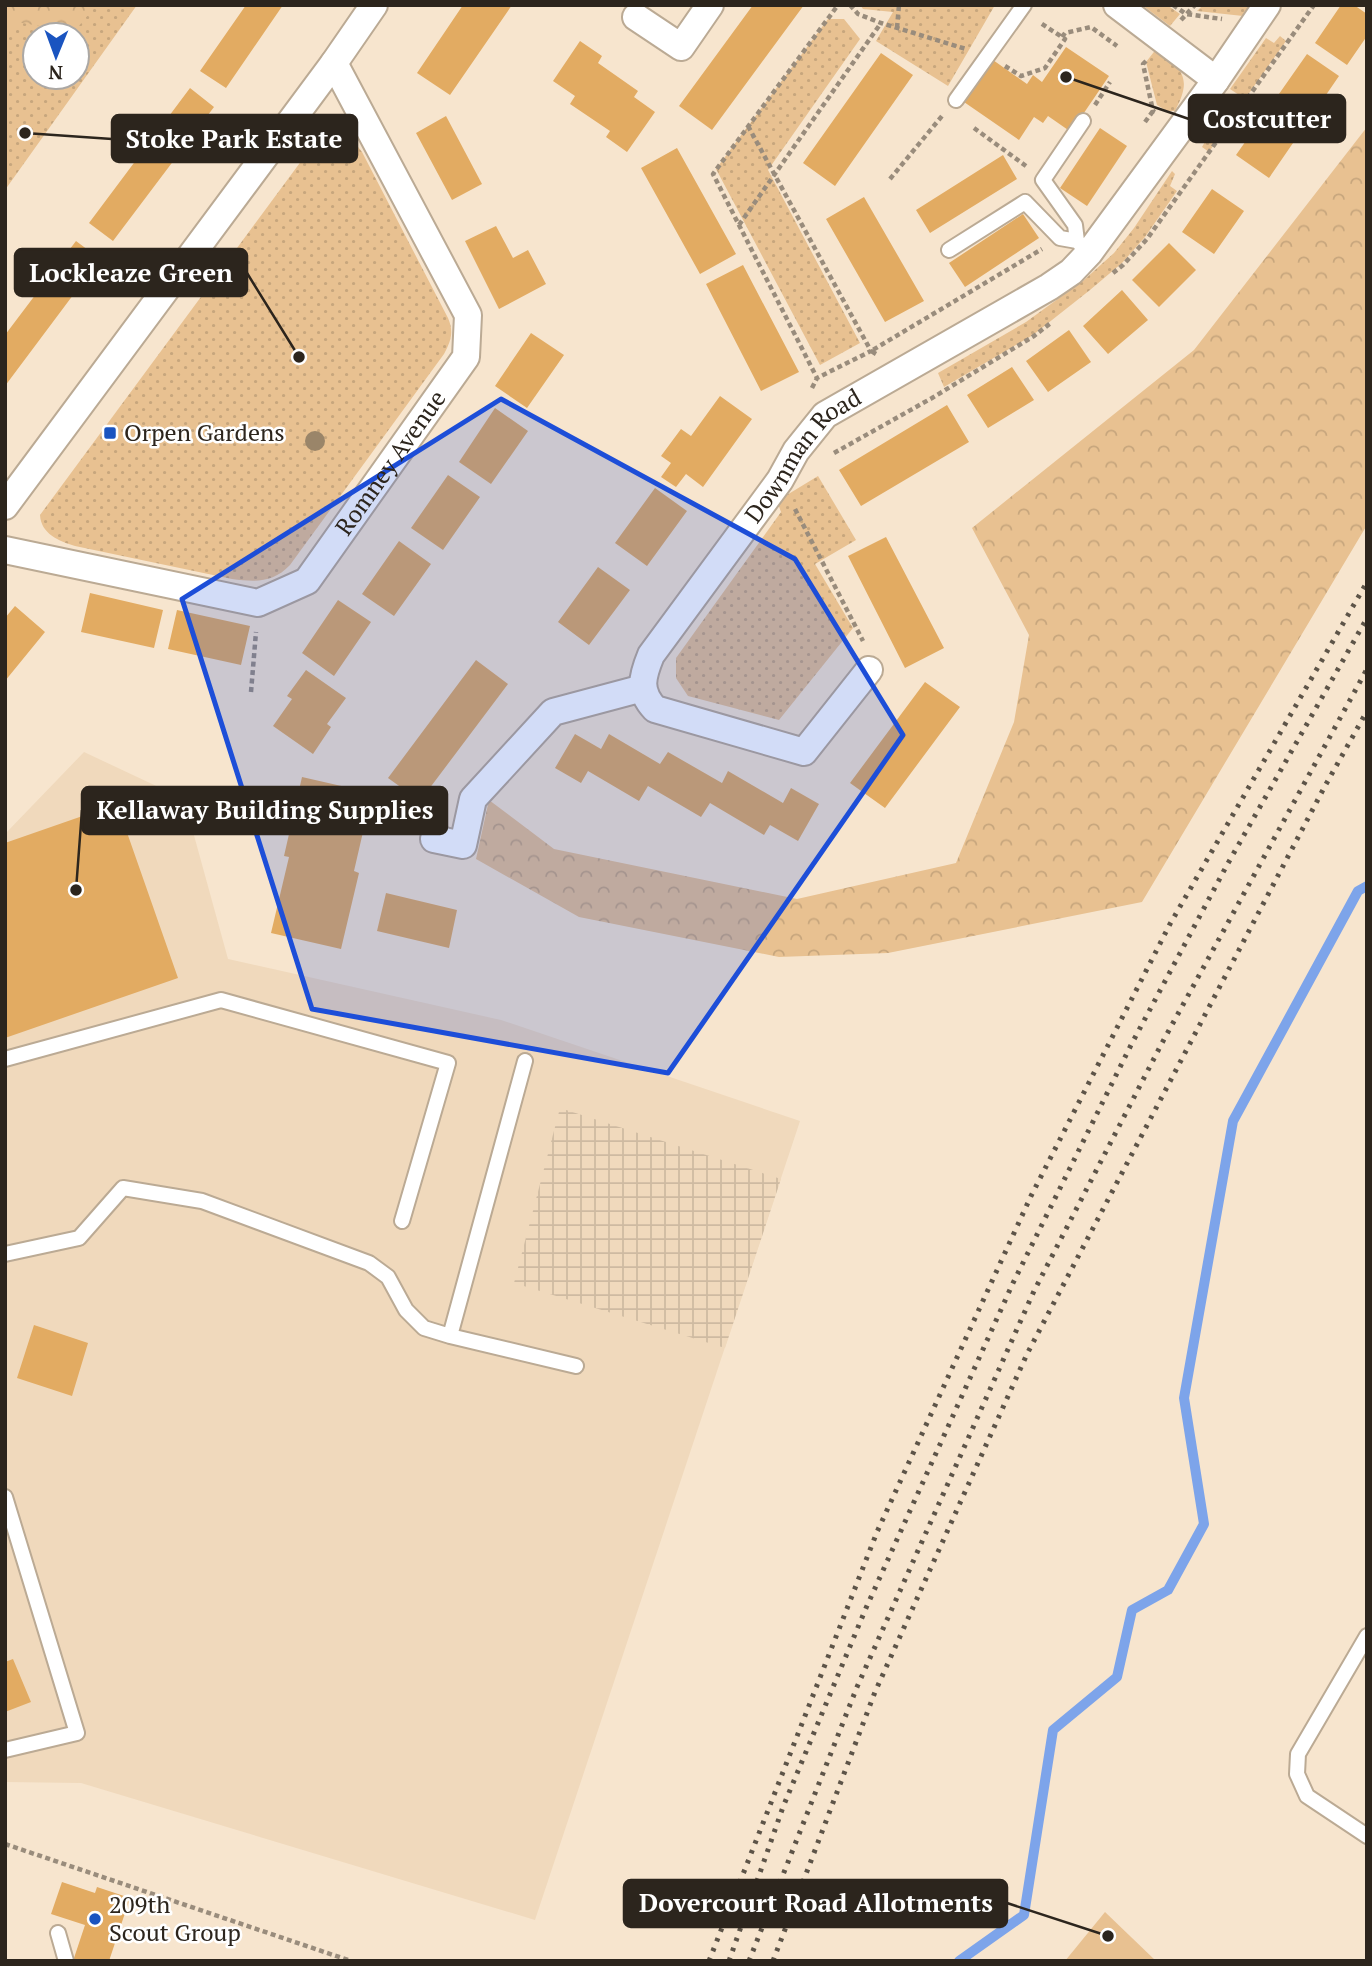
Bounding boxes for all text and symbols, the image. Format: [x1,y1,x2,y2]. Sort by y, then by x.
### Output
north arrow [21,21,91,91]
text: N [48,61,63,86]
callout: Costcutter [1189,95,1345,142]
text: Costcutter [1203,101,1332,135]
callout: Stoke Park Estate [112,115,357,162]
text: Stoke Park Estate [125,121,343,155]
callout: Lockleaze Green [15,249,247,296]
text: Lockleaze Green [29,255,233,289]
street label: Downman Road [737,381,866,529]
street label: Romney Avenue [327,383,453,541]
place label: Orpen Gardens [124,416,285,448]
marker: Orpen Gardens [102,425,118,441]
callout: Kellaway Building Supplies [82,787,447,834]
text: Kellaway Building Supplies [97,792,433,826]
callout: Dovercourt Road Allotments [624,1880,1007,1927]
text: Dovercourt Road Allotments [639,1885,993,1919]
place label: 209th Scout Group [109,1888,241,1948]
marker: 209th Scout Group [87,1911,103,1927]

